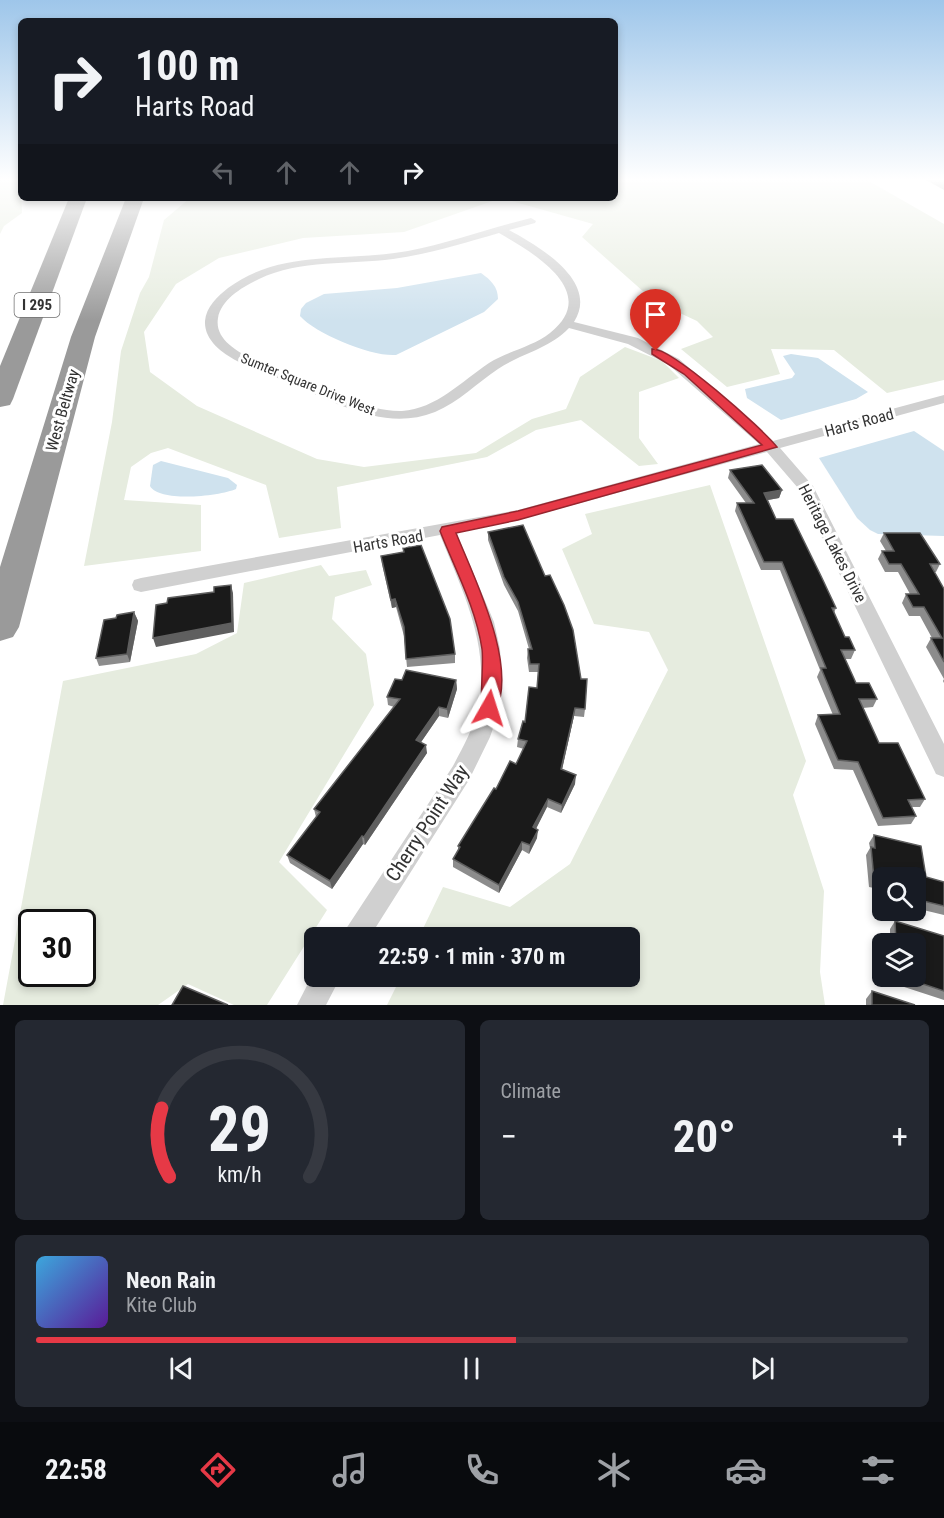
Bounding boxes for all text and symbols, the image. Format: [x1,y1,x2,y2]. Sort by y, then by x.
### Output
text: 100 m [135,41,240,90]
icon: right [36,42,114,120]
text: Harts Road [135,91,254,123]
icon: left [207,156,240,189]
icon: ahead [270,156,303,189]
icon: ahead [333,156,366,189]
icon: right [396,156,429,189]
pin [630,289,681,351]
road number: I 295 [15,293,60,317]
icon: arrive [639,298,672,331]
street label: Sumter Square Drive West [239,350,377,418]
street label: West Beltway [42,367,83,453]
street label: Harts Road [823,404,896,441]
street label: Heritage Lakes Drive [795,481,871,606]
street label: Harts Road [352,526,425,557]
position arrow [457,676,521,740]
street label: Cherry Point Way [380,760,474,886]
map controls [872,867,926,987]
button: search [872,867,926,921]
speed limit sign: 30 [18,909,96,987]
button: layers [872,933,926,987]
text: 22:59 · 1 min · 370 m [379,944,565,969]
text: Climate [501,1079,561,1103]
text: 29 [208,1093,271,1166]
text: 20° [673,1110,736,1163]
text: − [501,1117,517,1156]
text: + [892,1117,908,1156]
text: km/h [218,1162,262,1187]
text: Neon Rain [126,1268,216,1293]
text: Kite Club [126,1293,197,1317]
icon: previous [165,1352,198,1385]
icon: pause [455,1352,488,1385]
icon: next [746,1352,779,1385]
icon: directions [197,1449,239,1491]
icon: music [329,1449,371,1491]
icon: phone [461,1449,503,1491]
icon: climate [593,1449,635,1491]
icon: car [725,1449,767,1491]
icon: filters [857,1449,899,1491]
text: 22:58 [45,1454,107,1486]

